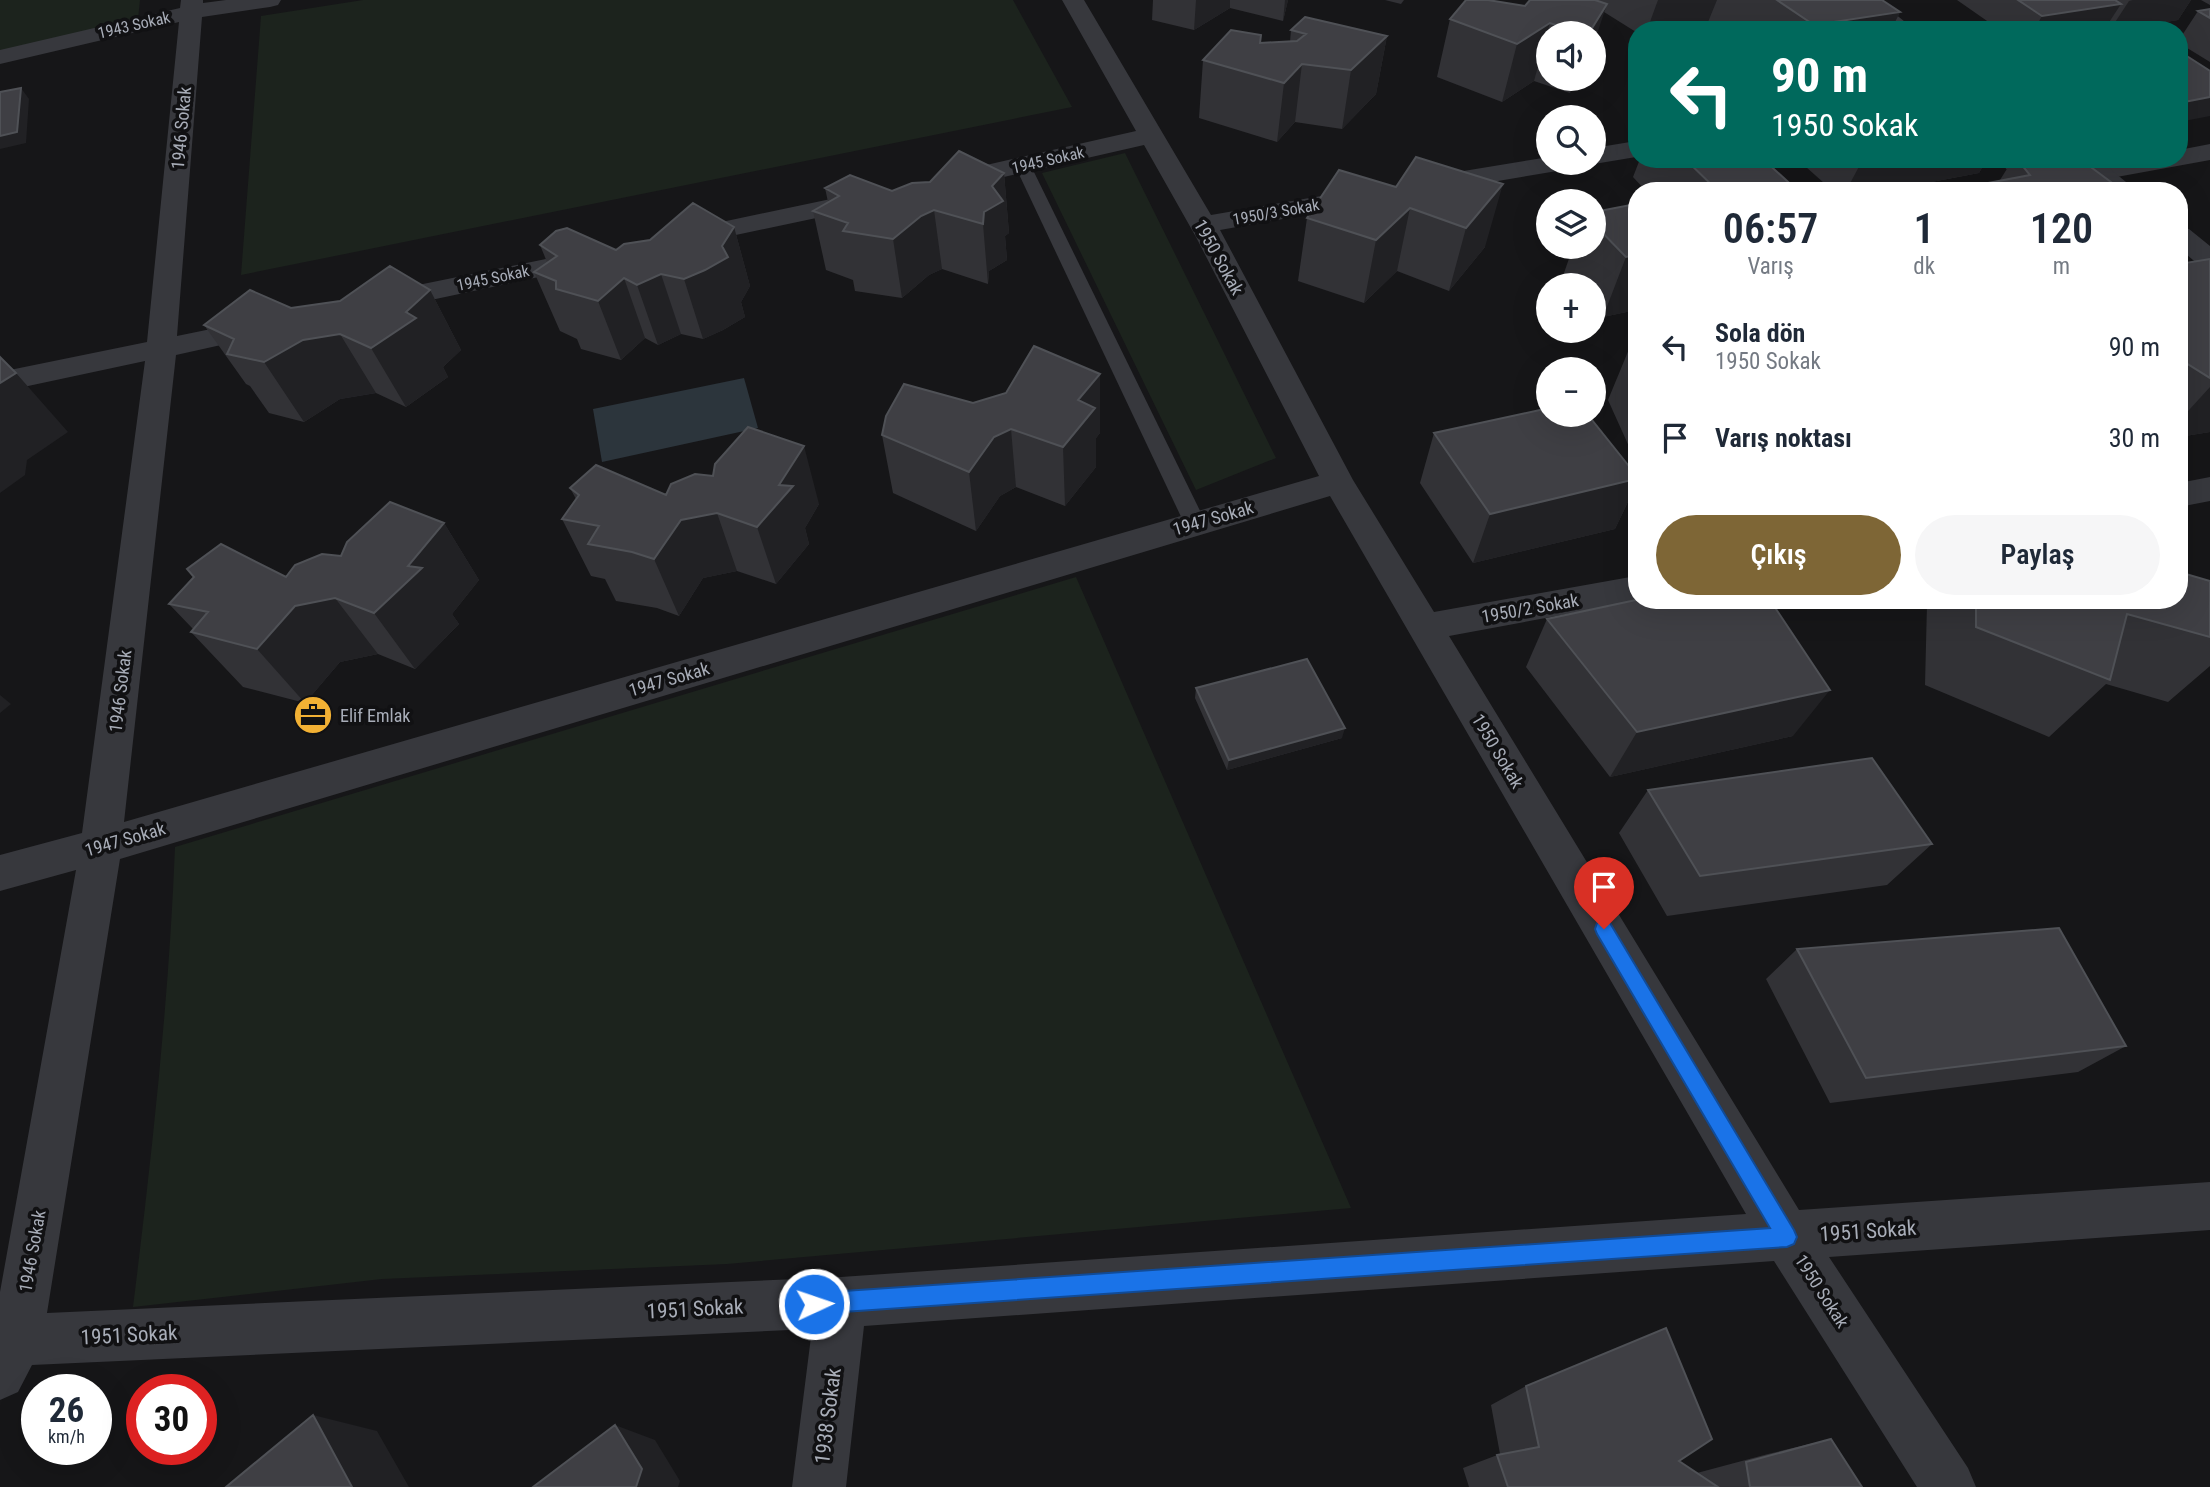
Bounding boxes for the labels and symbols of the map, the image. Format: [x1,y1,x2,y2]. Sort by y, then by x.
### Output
street label: 1943 Sokak [96,7,173,43]
street label: 1946 Sokak [167,86,195,170]
street label: 1945 Sokak [1010,142,1087,178]
street label: 1950/3 Sokak [1231,195,1322,229]
street label: 1950 Sokak [1190,216,1248,298]
street label: 1945 Sokak [455,261,532,295]
street label: 1947 Sokak [1170,496,1256,540]
street label: 1950/2 Sokak [1480,589,1580,627]
street label: 1946 Sokak [105,649,135,733]
street label: 1947 Sokak [626,657,712,701]
office icon: Elif Emlak [292,694,334,736]
place label: Elif Emlak [340,705,410,726]
street label: 1950 Sokak [1468,710,1528,792]
street label: 1947 Sokak [82,817,168,861]
pin [1574,857,1634,929]
street label: 1946 Sokak [14,1208,50,1294]
street label: 1951 Sokak [1819,1216,1918,1246]
street label: 1950 Sokak [1791,1251,1853,1331]
position arrow [777,1267,851,1341]
street label: 1951 Sokak [646,1294,744,1324]
street label: 1951 Sokak [80,1320,178,1350]
street label: 1938 Sokak [810,1366,846,1465]
speed limit sign: 30 [126,1374,217,1465]

